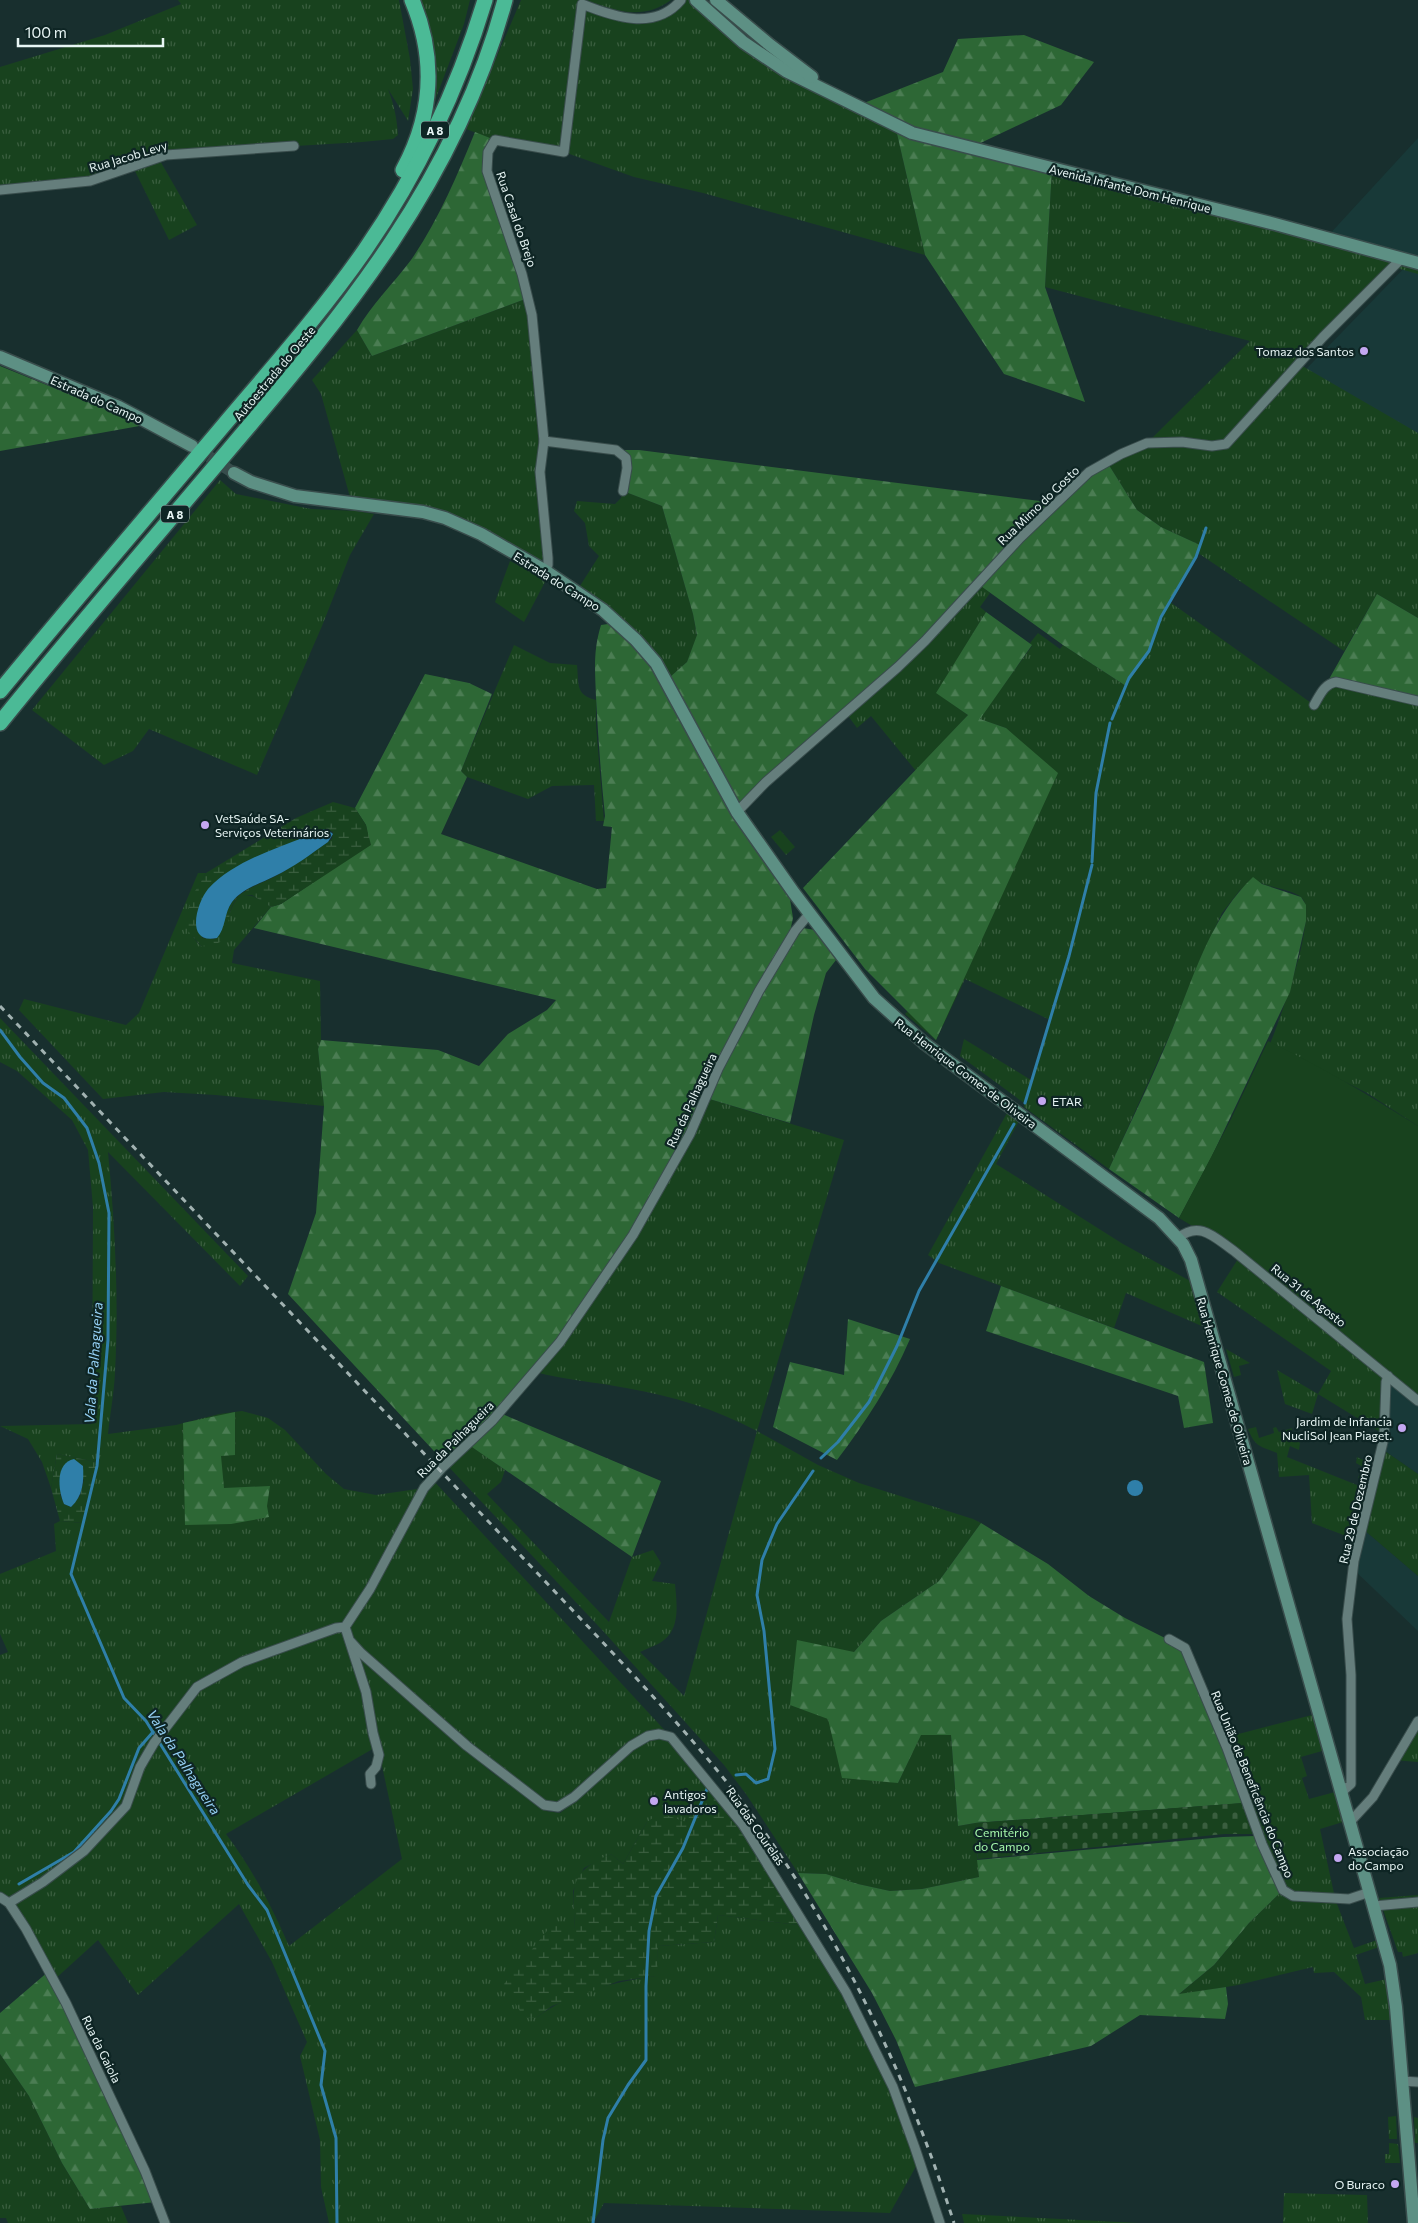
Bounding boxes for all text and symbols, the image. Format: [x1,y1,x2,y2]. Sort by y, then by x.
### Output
scale bar [18,15,162,47]
text: 100 m [25,23,67,41]
road number: A 8 [421,122,449,138]
street label: Rua Jacob Levy [87,137,169,175]
street label: Avenida Infante Dom Henrique [1048,161,1212,215]
street label: Rua Casal do Brejo [494,169,540,269]
street label: Autoestrada do Oeste [230,323,318,423]
place label: Tomaz dos Santos [1256,344,1354,358]
marker: Tomaz dos Santos [1358,345,1370,357]
street label: Estrada do Campo [49,372,145,426]
street label: Rua Mimo do Gosto [994,463,1082,547]
road number: A 8 [161,506,189,522]
street label: Estrada do Campo [511,549,603,613]
place label: VetSaúde SA- Serviços Veterinários [215,811,329,839]
marker: VetSaúde SA- Serviços Veterinários [199,819,211,831]
street label: Rua Henrique Gomes de Oliveira [892,1015,1040,1131]
street label: Rua da Palhagueira [663,1051,719,1149]
place label: ETAR [1052,1094,1082,1108]
marker: ETAR [1036,1095,1048,1107]
street label: Rua 31 de Agosto [1269,1261,1349,1329]
street label: Rua Henrique Gomes de Oliveira [1194,1295,1256,1467]
water label: Vala da Palhagueira [80,1302,106,1424]
street label: Rua da Palhagueira [414,1398,496,1480]
place label: Jardim de Infancia NucliSol Jean Piaget. [1282,1414,1392,1443]
marker: Jardim de Infancia NucliSol Jean Piaget. [1396,1422,1408,1434]
street label: Rua 29 de Dezembro [1336,1453,1374,1565]
street label: Rua União de Beneficência do Campo [1209,1688,1297,1880]
water label: Vala da Palhagueira [144,1706,224,1818]
street label: Rua das Courelas [724,1784,788,1868]
place label: Antigos lavadoros [664,1787,717,1815]
marker: Antigos lavadoros [648,1795,660,1807]
park label: Cemitério do Campo [974,1825,1030,1853]
place label: Associação do Campo [1348,1844,1409,1872]
marker: Associação do Campo [1332,1852,1344,1864]
street label: Rua da Gaiola [80,2013,124,2085]
place label: O Buraco [1334,2177,1385,2191]
marker: O Buraco [1389,2178,1401,2190]

